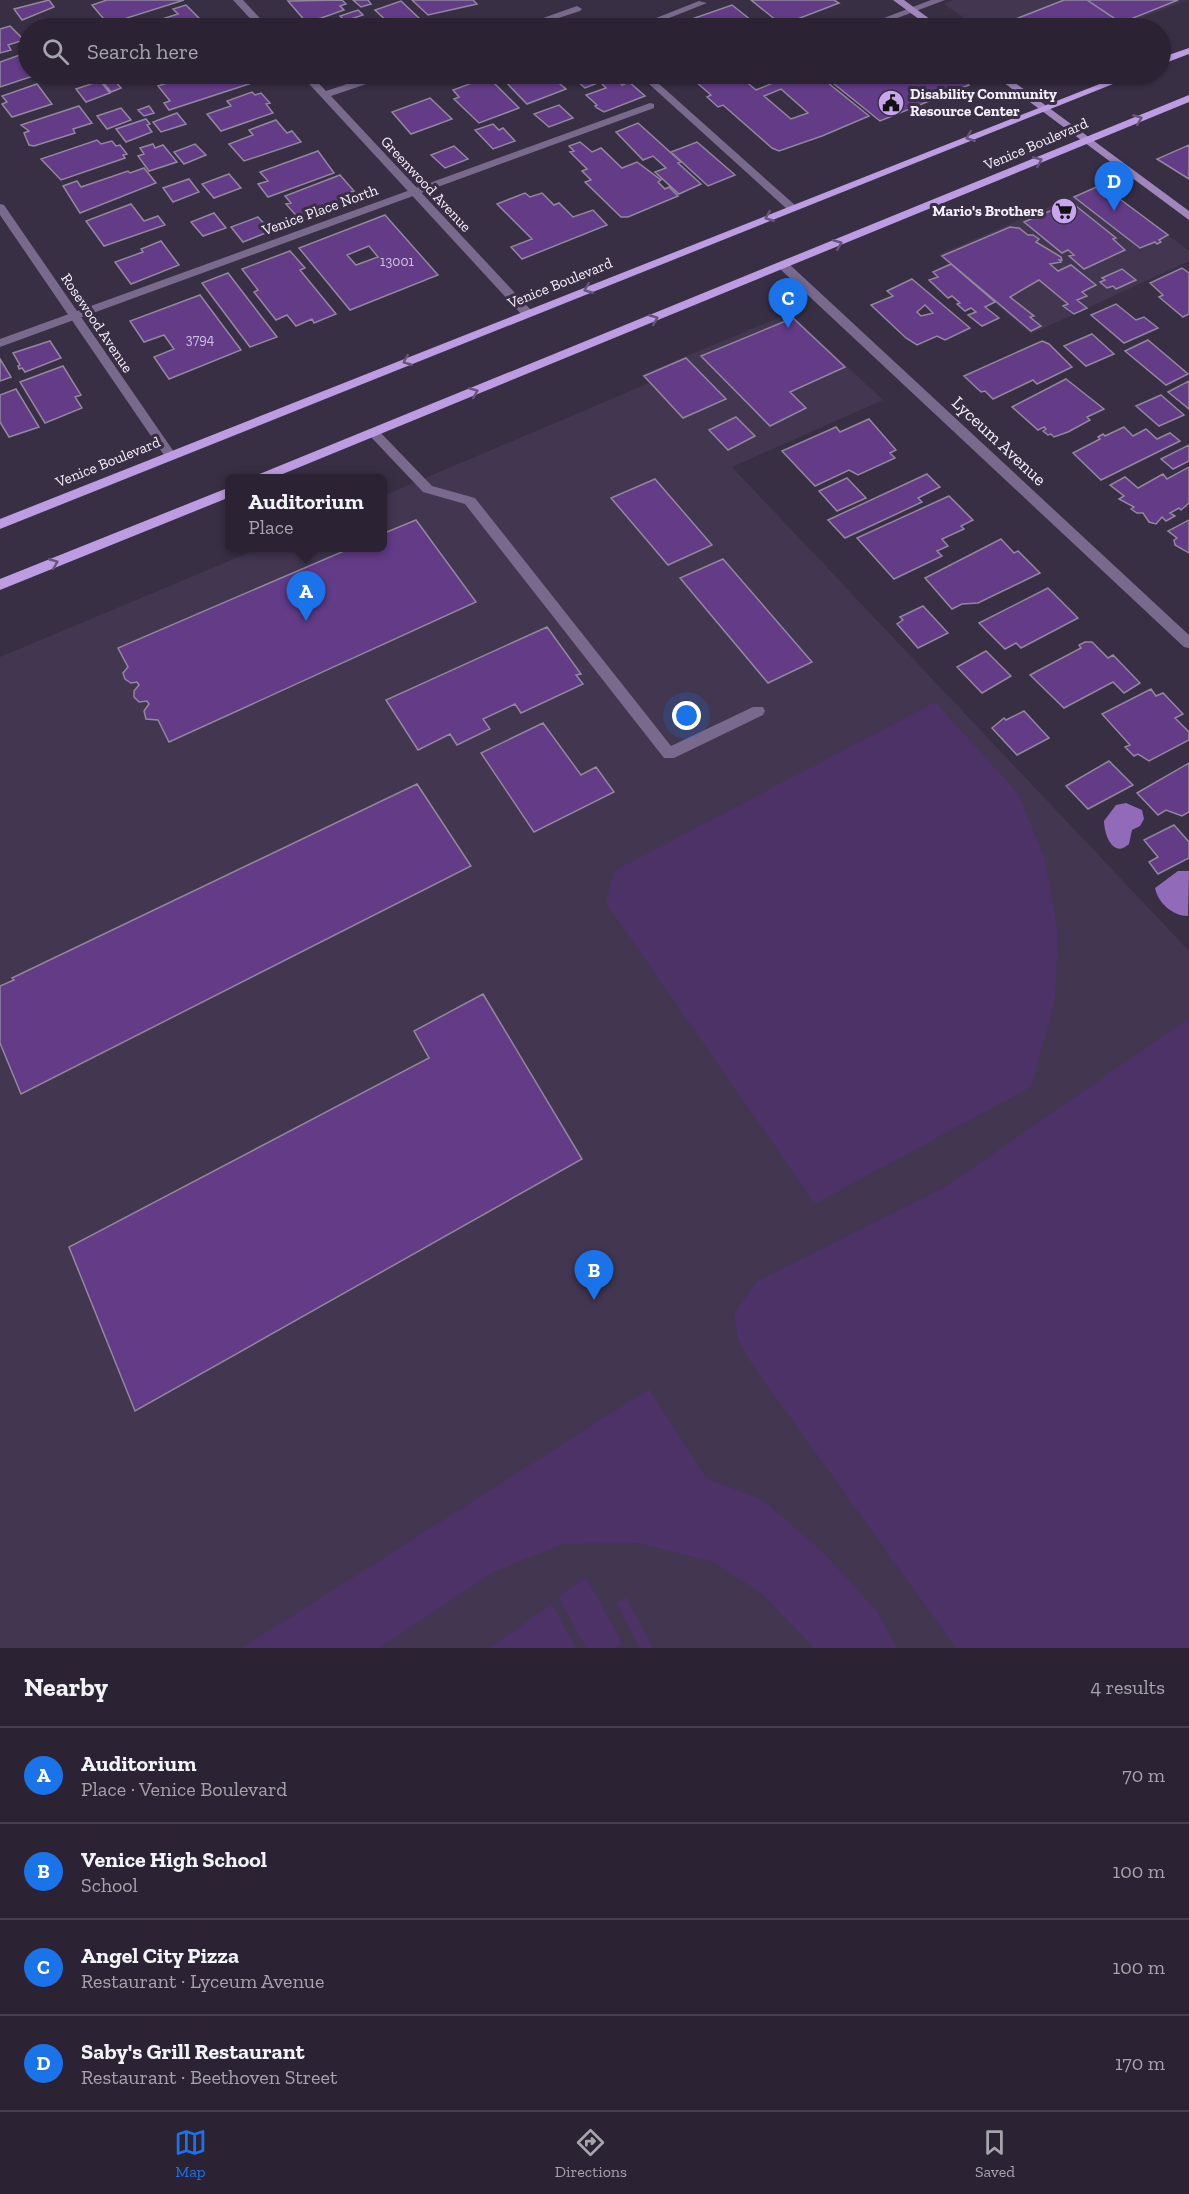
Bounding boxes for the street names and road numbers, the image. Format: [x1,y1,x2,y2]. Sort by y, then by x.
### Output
street label: Venice Boulevard [980,114,1091,174]
street label: Greenwood Avenue [377,132,475,236]
street label: Venice Place North [259,180,381,240]
street label: Venice Boulevard [504,254,616,313]
street label: Rosewood Avenue [57,270,137,376]
street label: Lyceum Avenue [947,392,1051,490]
street label: Venice Boulevard [52,433,164,492]

